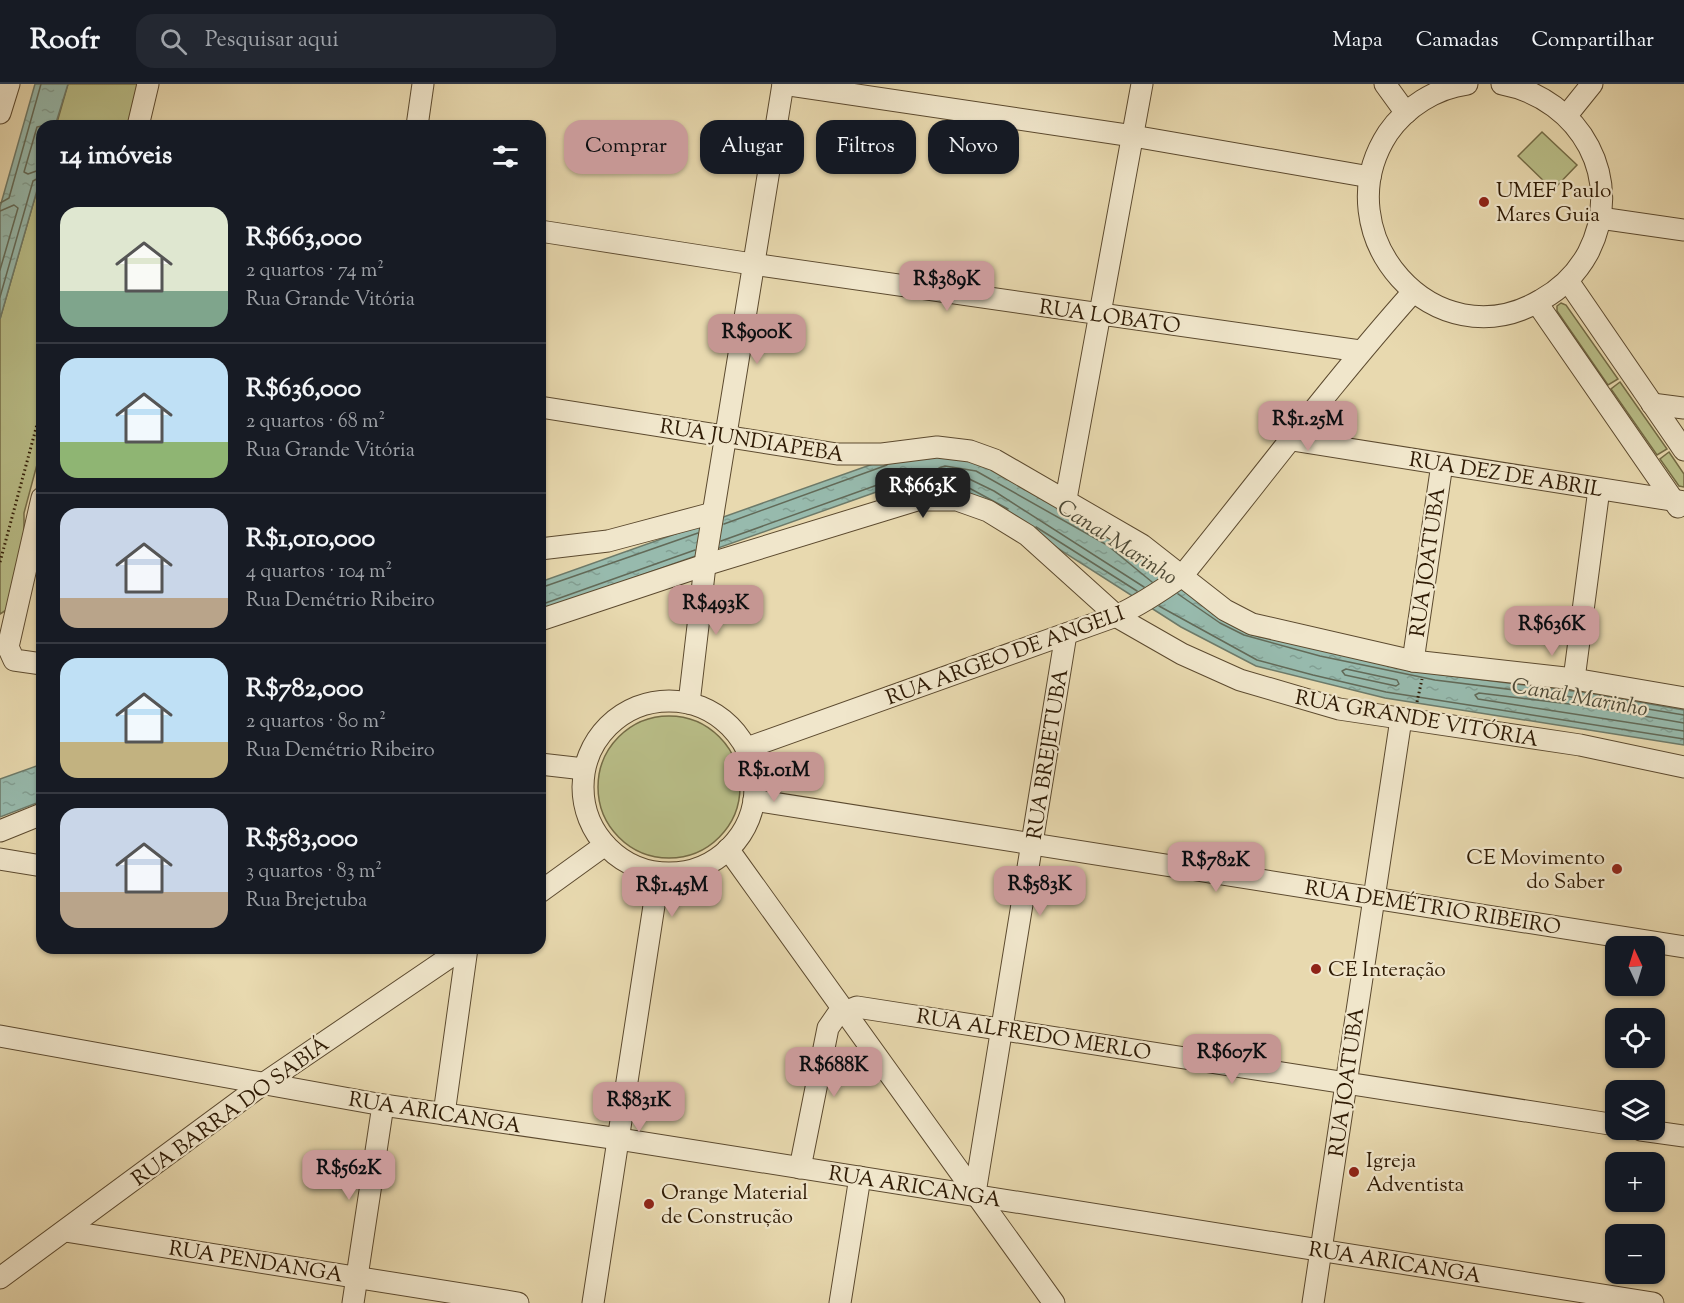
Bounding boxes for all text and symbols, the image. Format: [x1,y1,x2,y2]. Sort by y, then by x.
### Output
search box [136,14,556,68]
text: Roofr [30,21,100,61]
icon: search [157,25,190,58]
text: Pesquisar aqui [205,25,339,57]
text: Mapa [1333,26,1383,56]
text: Camadas [1416,26,1499,56]
text: Compartilhar [1532,26,1654,56]
chip: Comprar [564,120,688,174]
chip: Alugar [700,120,804,174]
chip: Filtros [816,120,916,174]
chip: Novo [928,120,1019,174]
text: 14 imóveis [60,138,172,175]
icon: filters [489,140,522,173]
place label: UMEF Paulo Mares Guia [1496,177,1611,231]
marker: UMEF Paulo Mares Guia [1477,195,1491,209]
text: R$663,000 [246,220,362,257]
icon: home [108,231,180,303]
text: 2 quartos · 74 m² [246,257,384,286]
pin: R$389K [898,261,996,312]
text: R$389K [913,266,981,295]
text: Rua Grande Vitória [246,286,415,315]
street label: RUA LOBATO [1037,293,1182,343]
pin: R$900K [708,314,806,365]
text: R$900K [722,319,792,348]
text: R$636,000 [246,371,361,408]
icon: home [108,382,180,454]
pin: R$1.25M [1253,401,1363,452]
text: R$1.25M [1272,406,1344,435]
text: 2 quartos · 68 m² [246,408,385,437]
street label: RUA JUNDIAPEBA [657,413,846,471]
text: Rua Grande Vitória [246,437,415,466]
street label: RUA DEZ DE ABRIL [1407,446,1605,506]
pin: R$663K [874,468,972,519]
text: R$663K [889,473,957,502]
street label: RUA JOATUBA [1404,485,1454,639]
water label: Canal Marinho [1050,493,1183,595]
text: R$1,010,000 [246,521,375,558]
icon: home [108,532,180,604]
text: 4 quartos · 104 m² [246,558,392,587]
pin: R$493K [667,585,765,636]
text: Rua Demétrio Ribeiro [246,587,435,616]
text: R$493K [682,590,750,619]
street label: RUA ARGEO DE ANGELI [882,600,1129,714]
pin: R$636K [1503,606,1601,657]
text: R$636K [1518,611,1586,640]
street label: RUA BREJETUBA [1021,667,1077,842]
text: R$782,000 [246,671,363,708]
water label: Canal Marinho [1509,671,1650,727]
icon: home [108,682,180,754]
street label: RUA GRANDE VITÓRIA [1293,684,1541,756]
text: 2 quartos · 80 m² [246,708,386,737]
text: Rua Demétrio Ribeiro [246,737,435,766]
pin: R$1.01M [719,752,829,803]
text: R$1.01M [738,757,810,786]
text: R$583,000 [246,821,358,858]
icon: home [108,832,180,904]
pin: R$782K [1167,842,1265,893]
place label: CE Movimento do Saber [1466,844,1605,898]
text: R$782K [1182,847,1250,876]
text: 3 quartos · 83 m² [246,858,382,887]
marker: CE Movimento do Saber [1610,862,1624,876]
pin: R$583K [991,866,1089,917]
pin: R$1.45M [617,867,727,918]
text: R$583K [1008,871,1072,900]
text: R$1.45M [636,872,708,901]
street label: RUA DEMÉTRIO RIBEIRO [1303,874,1563,944]
text: Rua Brejetuba [246,887,367,916]
north arrow [1605,936,1665,996]
map controls [1605,936,1665,1284]
place label: CE Interação [1328,956,1446,986]
marker: CE Interação [1309,962,1323,976]
street label: RUA ALFREDO MERLO [914,1003,1153,1069]
street label: RUA JOATUBA [1323,1005,1373,1159]
button: locate [1605,1008,1665,1068]
street label: RUA BARRA DO SABIÁ [126,1031,336,1195]
pin: R$607K [1183,1034,1281,1085]
text: R$607K [1197,1039,1267,1068]
pin: R$688K [785,1047,883,1098]
text: R$688K [799,1052,869,1081]
button: layers [1605,1080,1665,1140]
pin: R$831K [590,1082,688,1133]
street label: RUA ARICANGA [346,1086,523,1142]
text: R$831K [607,1087,671,1116]
place label: Igreja Adventista [1366,1147,1465,1201]
pin: R$562K [300,1150,398,1201]
button: + [1605,1152,1665,1212]
text: R$562K [316,1155,382,1184]
street label: RUA ARICANGA [826,1160,1003,1216]
marker: Igreja Adventista [1347,1165,1361,1179]
place label: Orange Material de Construção [661,1179,808,1233]
marker: Orange Material de Construção [642,1197,656,1211]
button: − [1605,1224,1665,1284]
street label: RUA PENDANGA [166,1234,345,1292]
street label: RUA ARICANGA [1306,1236,1483,1292]

